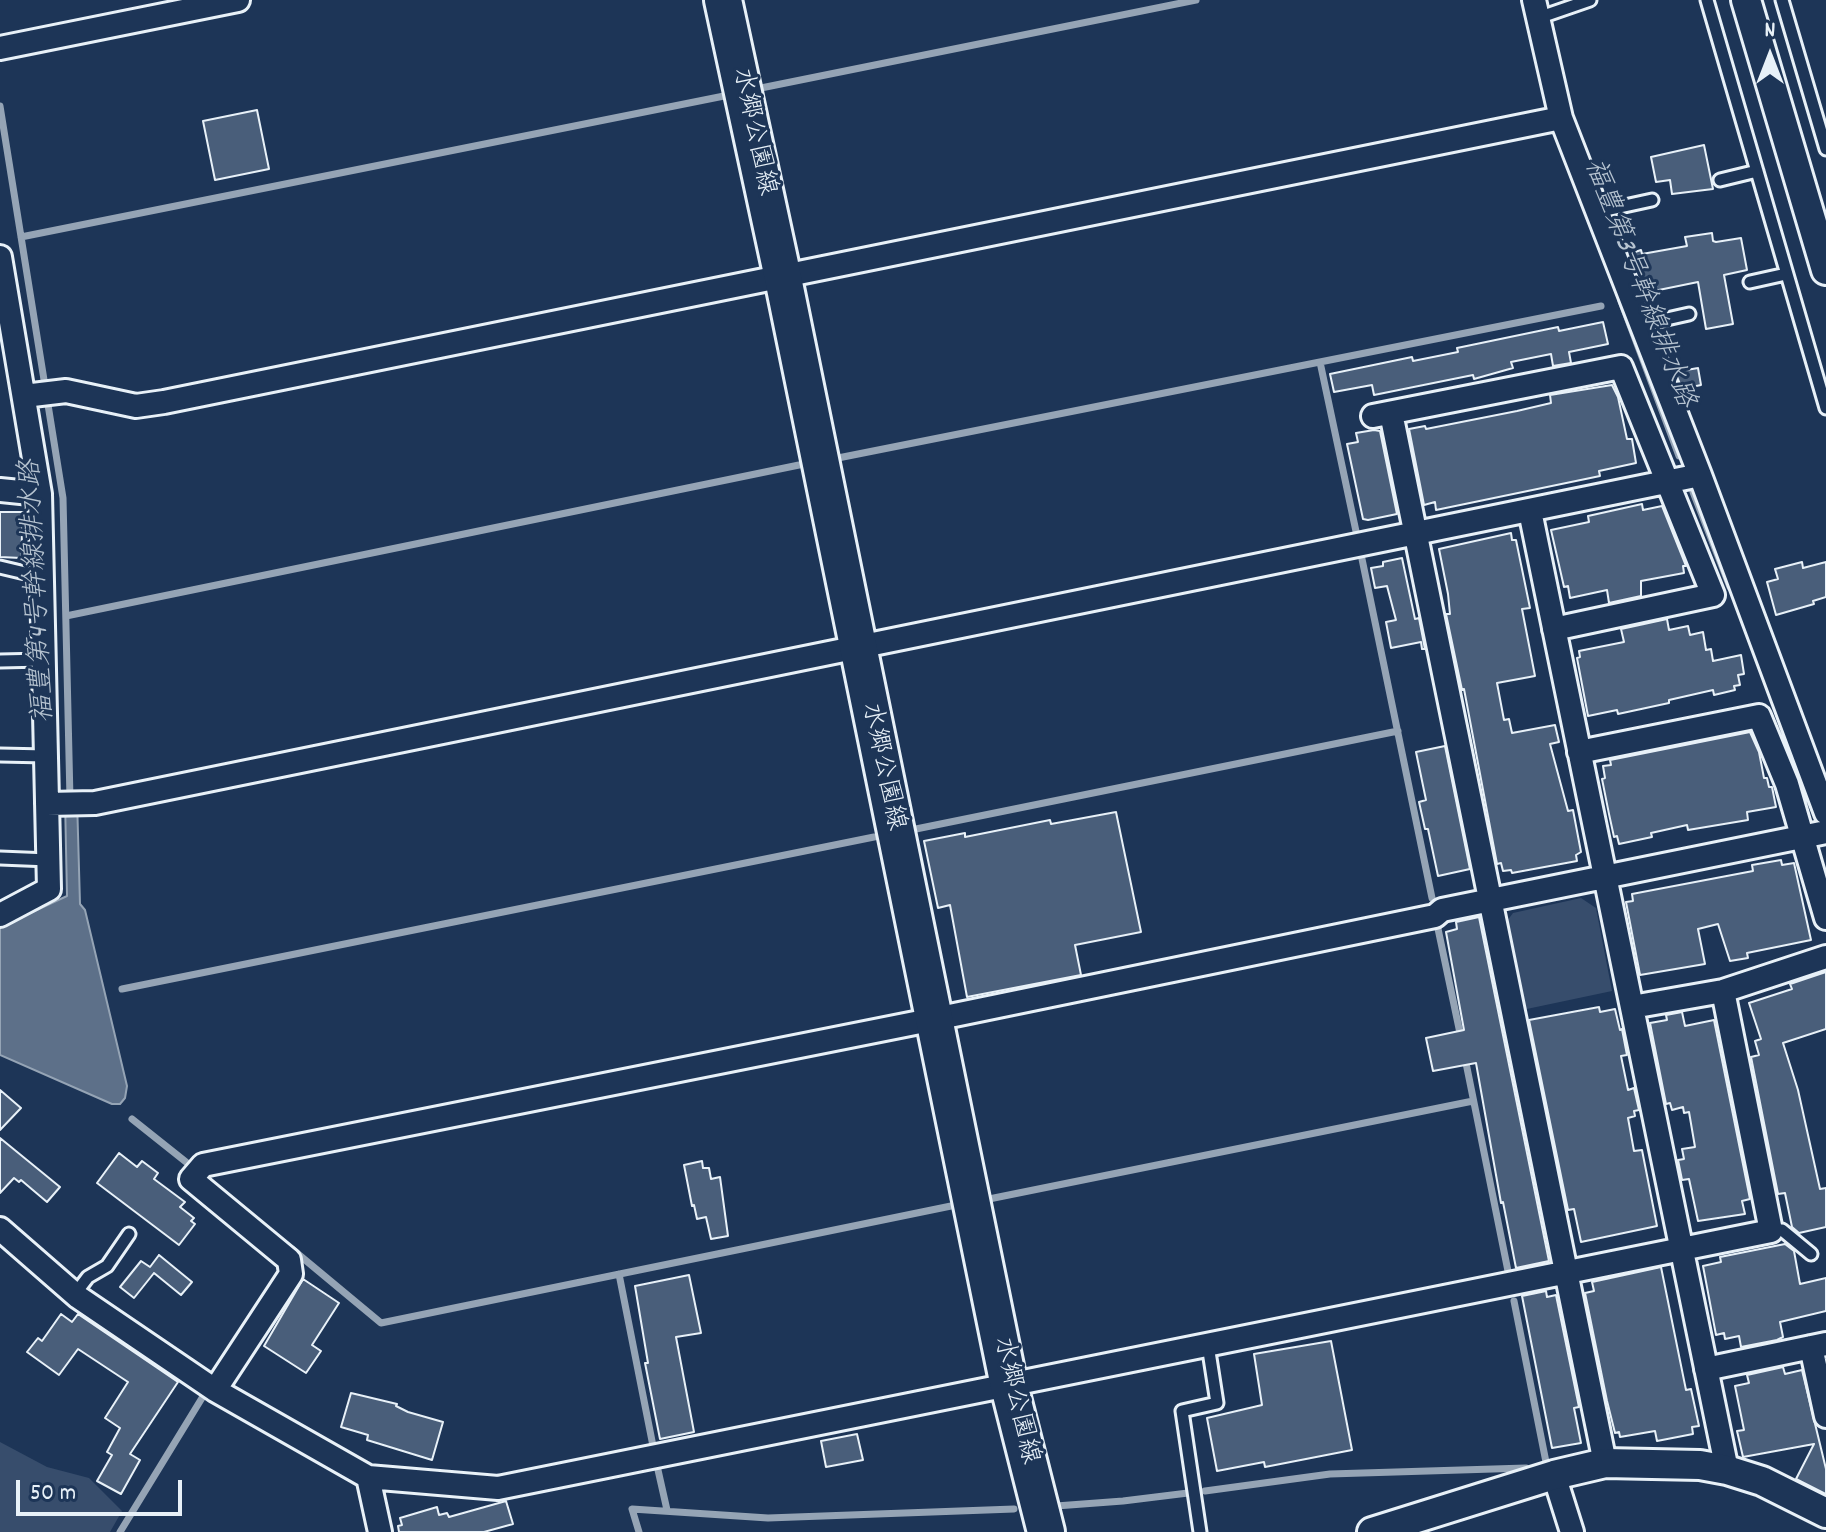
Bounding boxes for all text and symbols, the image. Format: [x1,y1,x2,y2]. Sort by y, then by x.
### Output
north arrow [1730,16,1810,96]
text: N [1765,16,1775,47]
street label: 水郷公園線 [723,65,781,199]
water label: 福豊第3号幹線排水路 [1574,155,1700,413]
water label: 福豊第4号幹線排水路 [16,458,64,724]
street label: 水郷公園線 [852,700,910,834]
street label: 水郷公園線 [984,1334,1044,1468]
scale bar [20,1464,186,1514]
text: 50 m [30,1477,76,1511]

